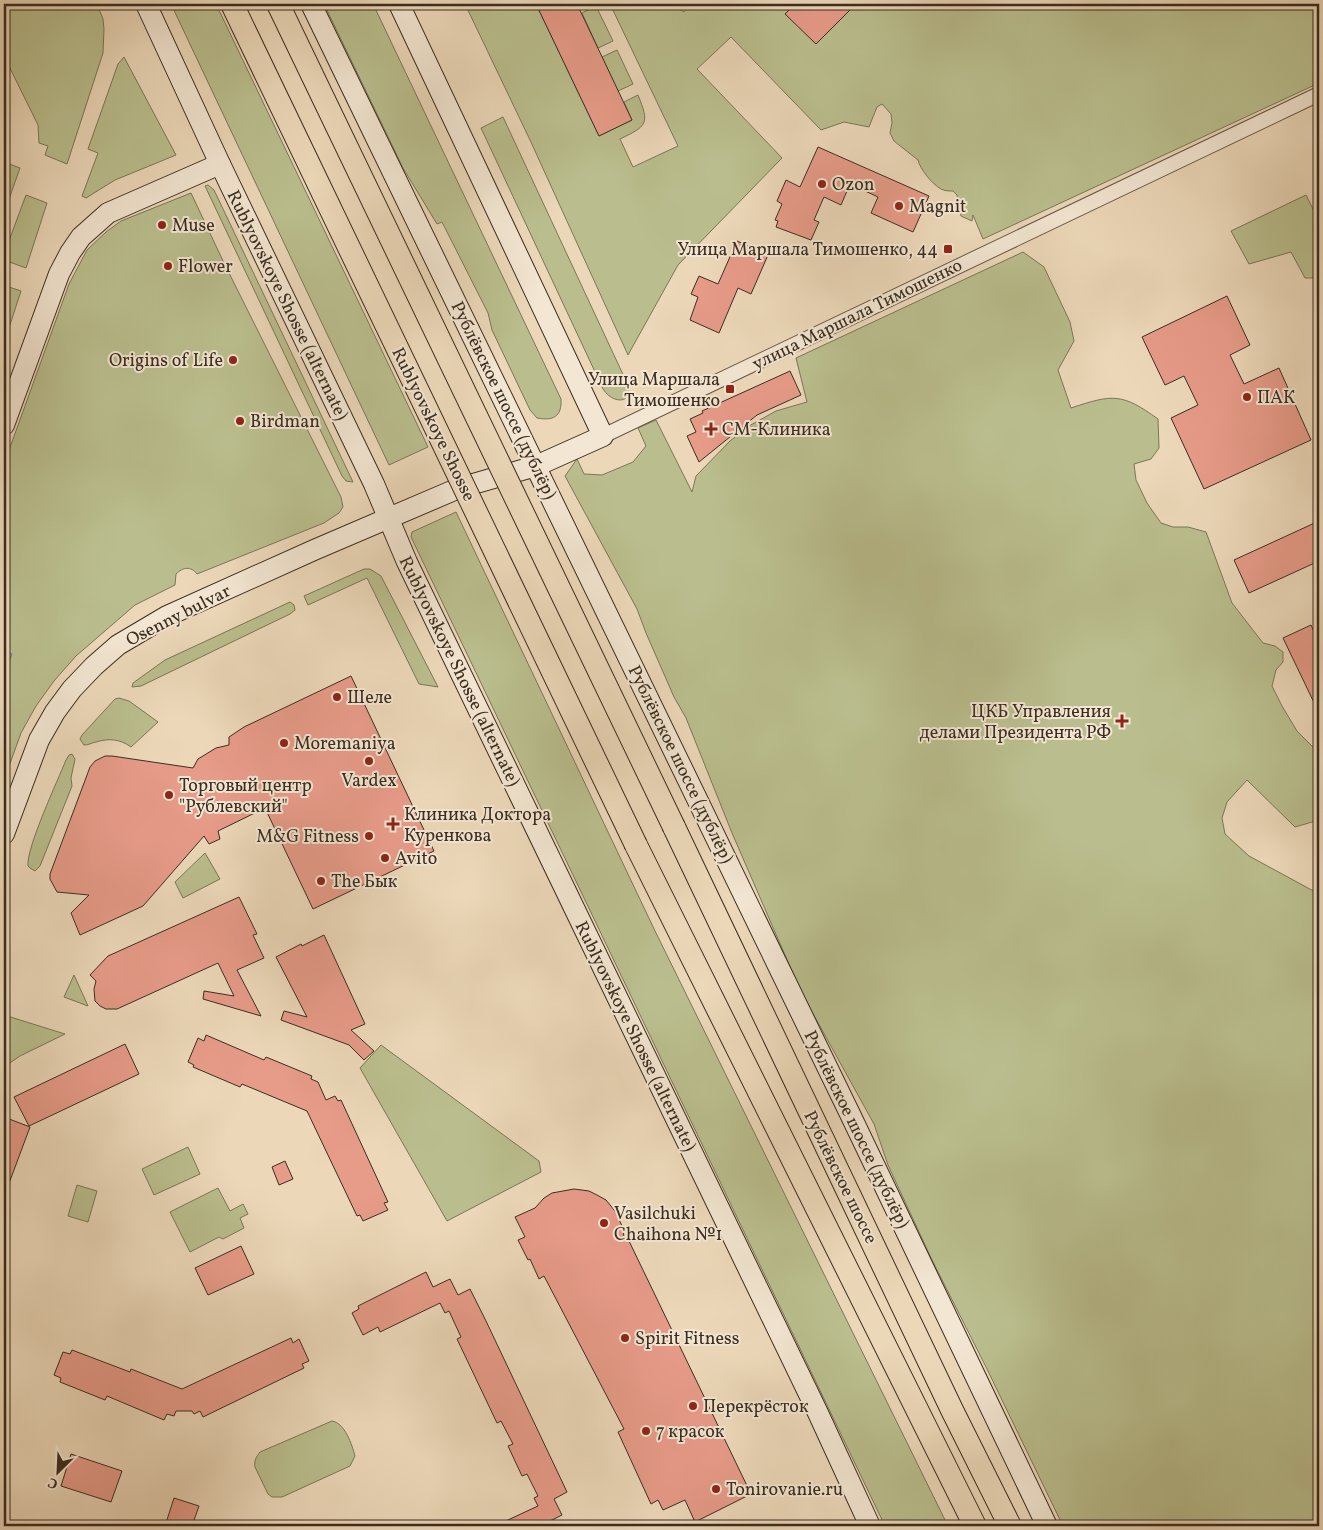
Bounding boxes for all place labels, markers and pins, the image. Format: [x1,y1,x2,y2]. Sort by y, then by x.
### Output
place label: Ozon [832,173,875,198]
marker: Ozon [816,178,828,190]
place label: Magnit [909,195,966,220]
marker: Magnit [893,200,905,212]
place label: Muse [172,214,215,239]
marker: Muse [156,219,168,231]
place label: Улица Маршала Тимошенко, 44 [677,238,938,263]
marker: Улица Маршала Тимошенко, 44 [942,243,954,255]
place label: Flower [178,255,233,280]
marker: Flower [162,260,174,272]
place label: Origins of Life [109,349,223,374]
marker: Origins of Life [227,354,239,366]
place label: Улица Маршала Тимошенко [588,368,720,414]
marker: Улица Маршала Тимошенко [724,383,736,395]
place label: ПАК [1257,386,1295,411]
marker: ПАК [1241,391,1253,403]
place label: Birdman [250,410,320,435]
marker: Birdman [234,415,246,427]
place label: СМ-Клиника [722,418,831,443]
marker: СМ-Клиника [704,422,718,436]
place label: Шеле [347,686,392,711]
marker: Шеле [331,691,343,703]
place label: ЦКБ Управления делами Президента РФ [920,700,1111,746]
marker: ЦКБ Управления делами Президента РФ [1115,714,1129,728]
place label: Moremaniya [294,732,396,757]
marker: Moremaniya [278,737,290,749]
marker: Vardex [363,755,375,767]
place label: Vardex [341,769,397,794]
place label: Торговый центр "Рублевский" [179,774,312,820]
marker: Торговый центр "Рублевский" [163,789,175,801]
place label: Клиника Доктора Куренкова [404,803,551,849]
marker: Клиника Доктора Куренкова [386,817,400,831]
place label: M&G Fitness [256,825,359,850]
marker: M&G Fitness [363,830,375,842]
place label: Avito [395,847,437,872]
marker: Avito [379,852,391,864]
place label: The Бык [331,870,398,895]
marker: The Бык [315,875,327,887]
place label: Vasilchuki Chaihona №1 [614,1202,722,1248]
marker: Vasilchuki Chaihona №1 [598,1217,610,1229]
place label: Spirit Fitness [635,1327,740,1352]
marker: Spirit Fitness [619,1332,631,1344]
place label: Перекрёсток [703,1395,809,1420]
marker: Перекрёсток [687,1400,699,1412]
place label: 7 красок [656,1420,725,1445]
marker: 7 красок [640,1425,652,1437]
place label: Tonirovanie.ru [726,1478,843,1503]
marker: Tonirovanie.ru [710,1483,722,1495]

